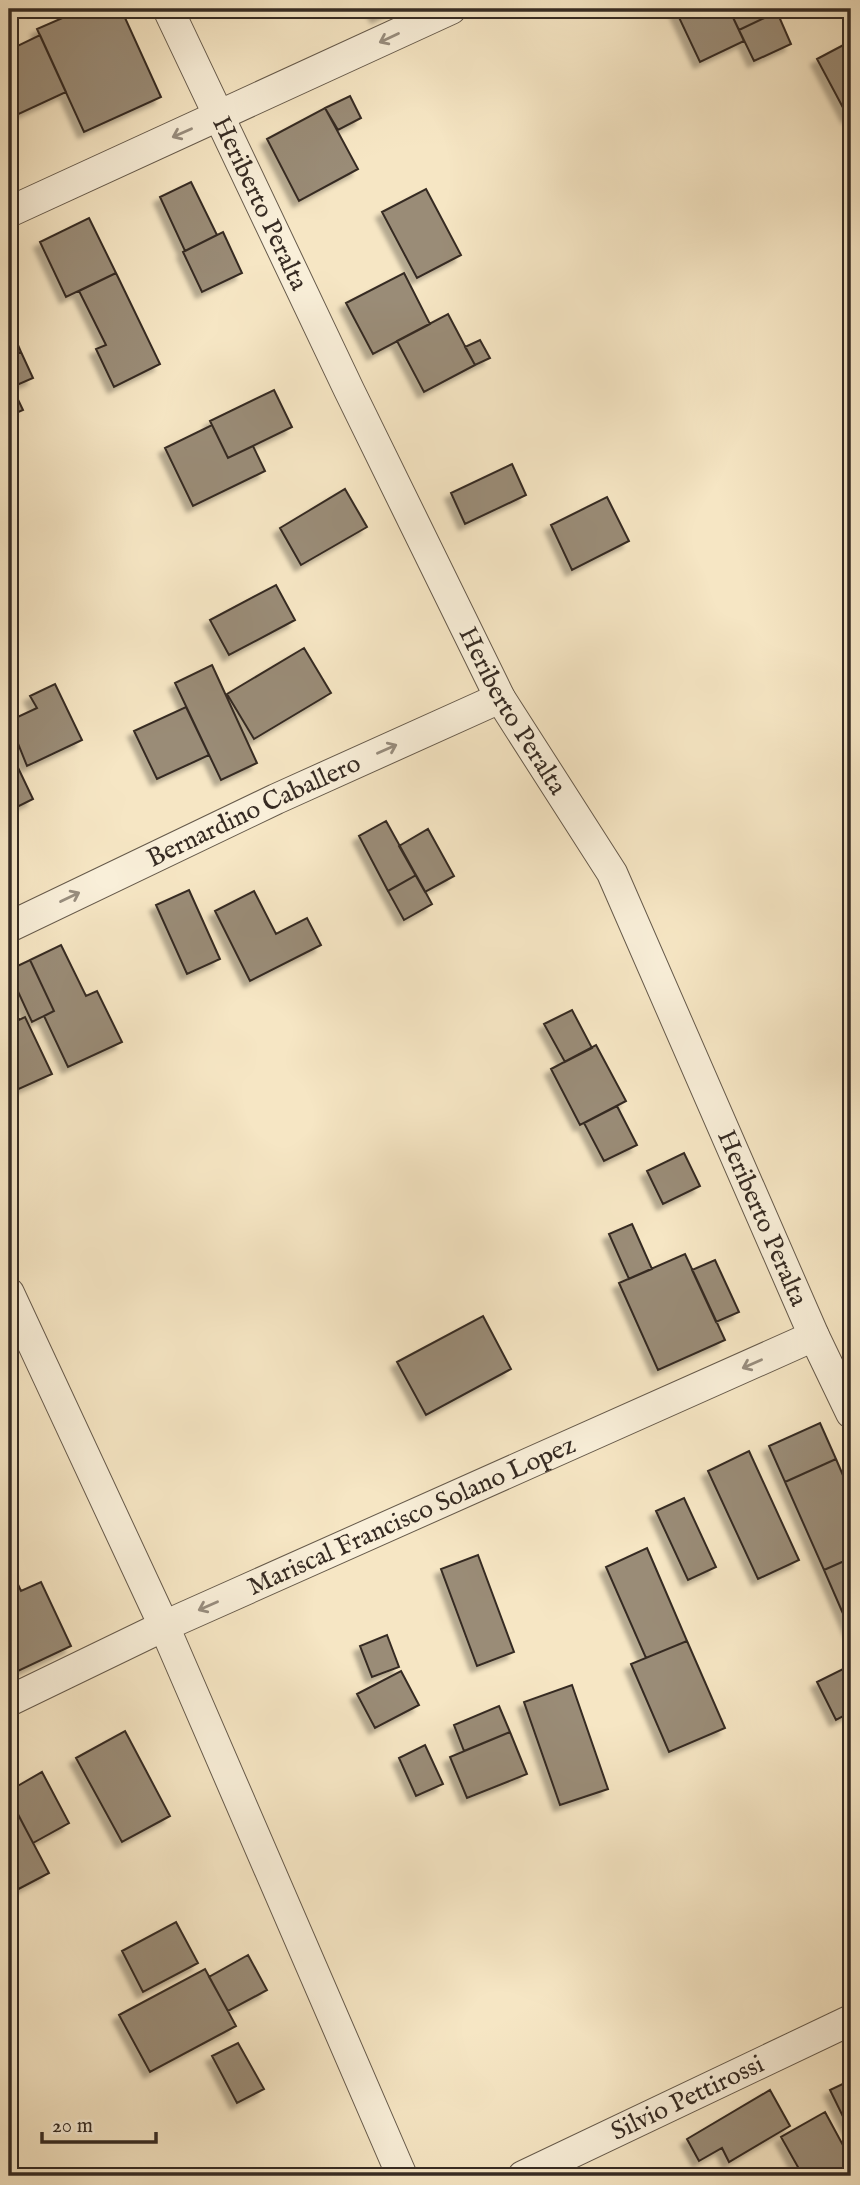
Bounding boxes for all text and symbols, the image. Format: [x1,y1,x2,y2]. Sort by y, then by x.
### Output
one-way arrow [379,31,400,45]
street label: Heriberto Peralta [205,111,316,296]
one-way arrow [172,128,193,141]
street label: Heriberto Peralta [451,621,575,802]
one-way arrow [376,742,397,755]
street label: Bernardino Caballero [141,747,366,875]
one-way arrow [59,890,80,904]
street label: Heriberto Peralta [710,1125,816,1312]
one-way arrow [742,1358,763,1371]
street label: Mariscal Francisco Solano Lopez [242,1428,580,1603]
one-way arrow [198,1600,220,1613]
street label: Silvio Pettirossi [606,2047,769,2148]
scale bar [42,2101,156,2145]
text: 20 m [52,2113,93,2140]

